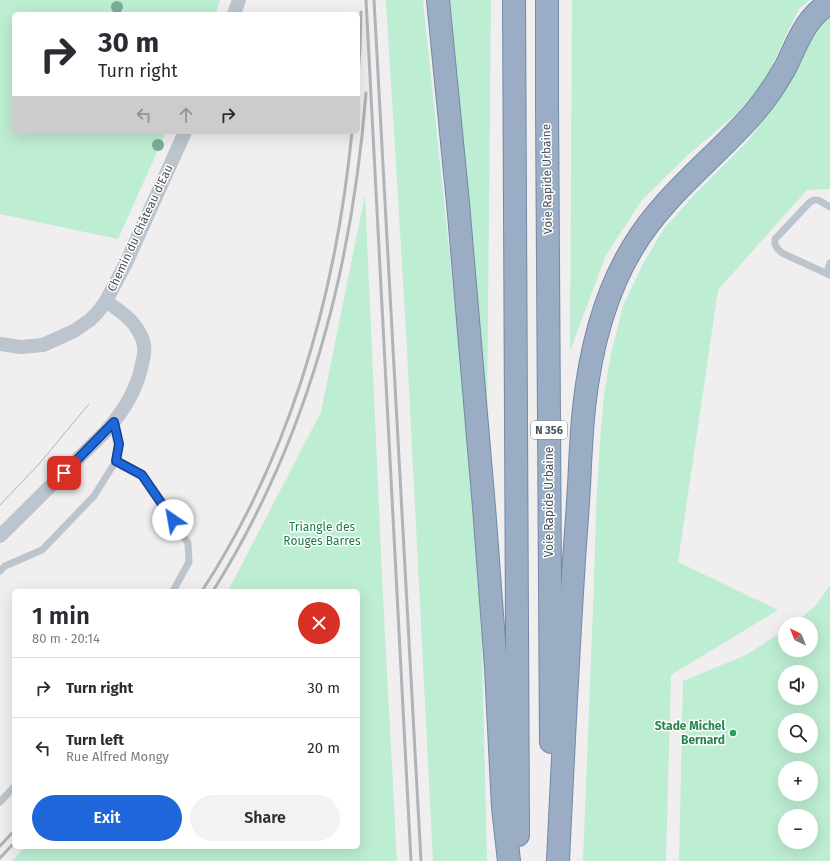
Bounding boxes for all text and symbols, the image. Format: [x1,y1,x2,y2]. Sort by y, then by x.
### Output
text: 30 m [98,26,159,59]
icon: right [32,28,84,80]
text: Turn right [98,60,178,82]
icon: left [133,104,155,126]
icon: ahead [175,104,197,126]
icon: right [217,104,239,126]
street label: Voie Rapide Urbaine [539,124,555,234]
street label: Chemin du Château d'Eau [104,162,176,294]
road number: N 356 [531,421,567,439]
street label: Voie Rapide Urbaine [542,447,556,557]
pin [47,456,81,490]
icon: arrive [53,462,75,484]
position arrow [152,499,194,541]
park label: Triangle des Rouges Barres [283,520,361,548]
text: 1 min [32,602,90,630]
button: close [298,602,340,644]
north arrow [778,617,818,657]
map controls [778,617,818,849]
text: 80 m · 20:14 [32,631,100,646]
button: sound [778,665,818,705]
icon: right [32,677,54,699]
text: Turn right [66,679,133,697]
text: 30 m [307,679,340,697]
button: search [778,713,818,753]
place label: Stade Michel Bernard [655,719,725,747]
marker: Stade Michel Bernard [728,728,738,738]
text: Turn left [66,731,124,749]
icon: left [32,737,54,759]
text: 20 m [307,739,340,757]
text: Rue Alfred Mongy [66,749,169,764]
button: + [778,761,818,801]
button: Exit [32,795,182,841]
button: Share [190,795,340,841]
button: − [778,809,818,849]

